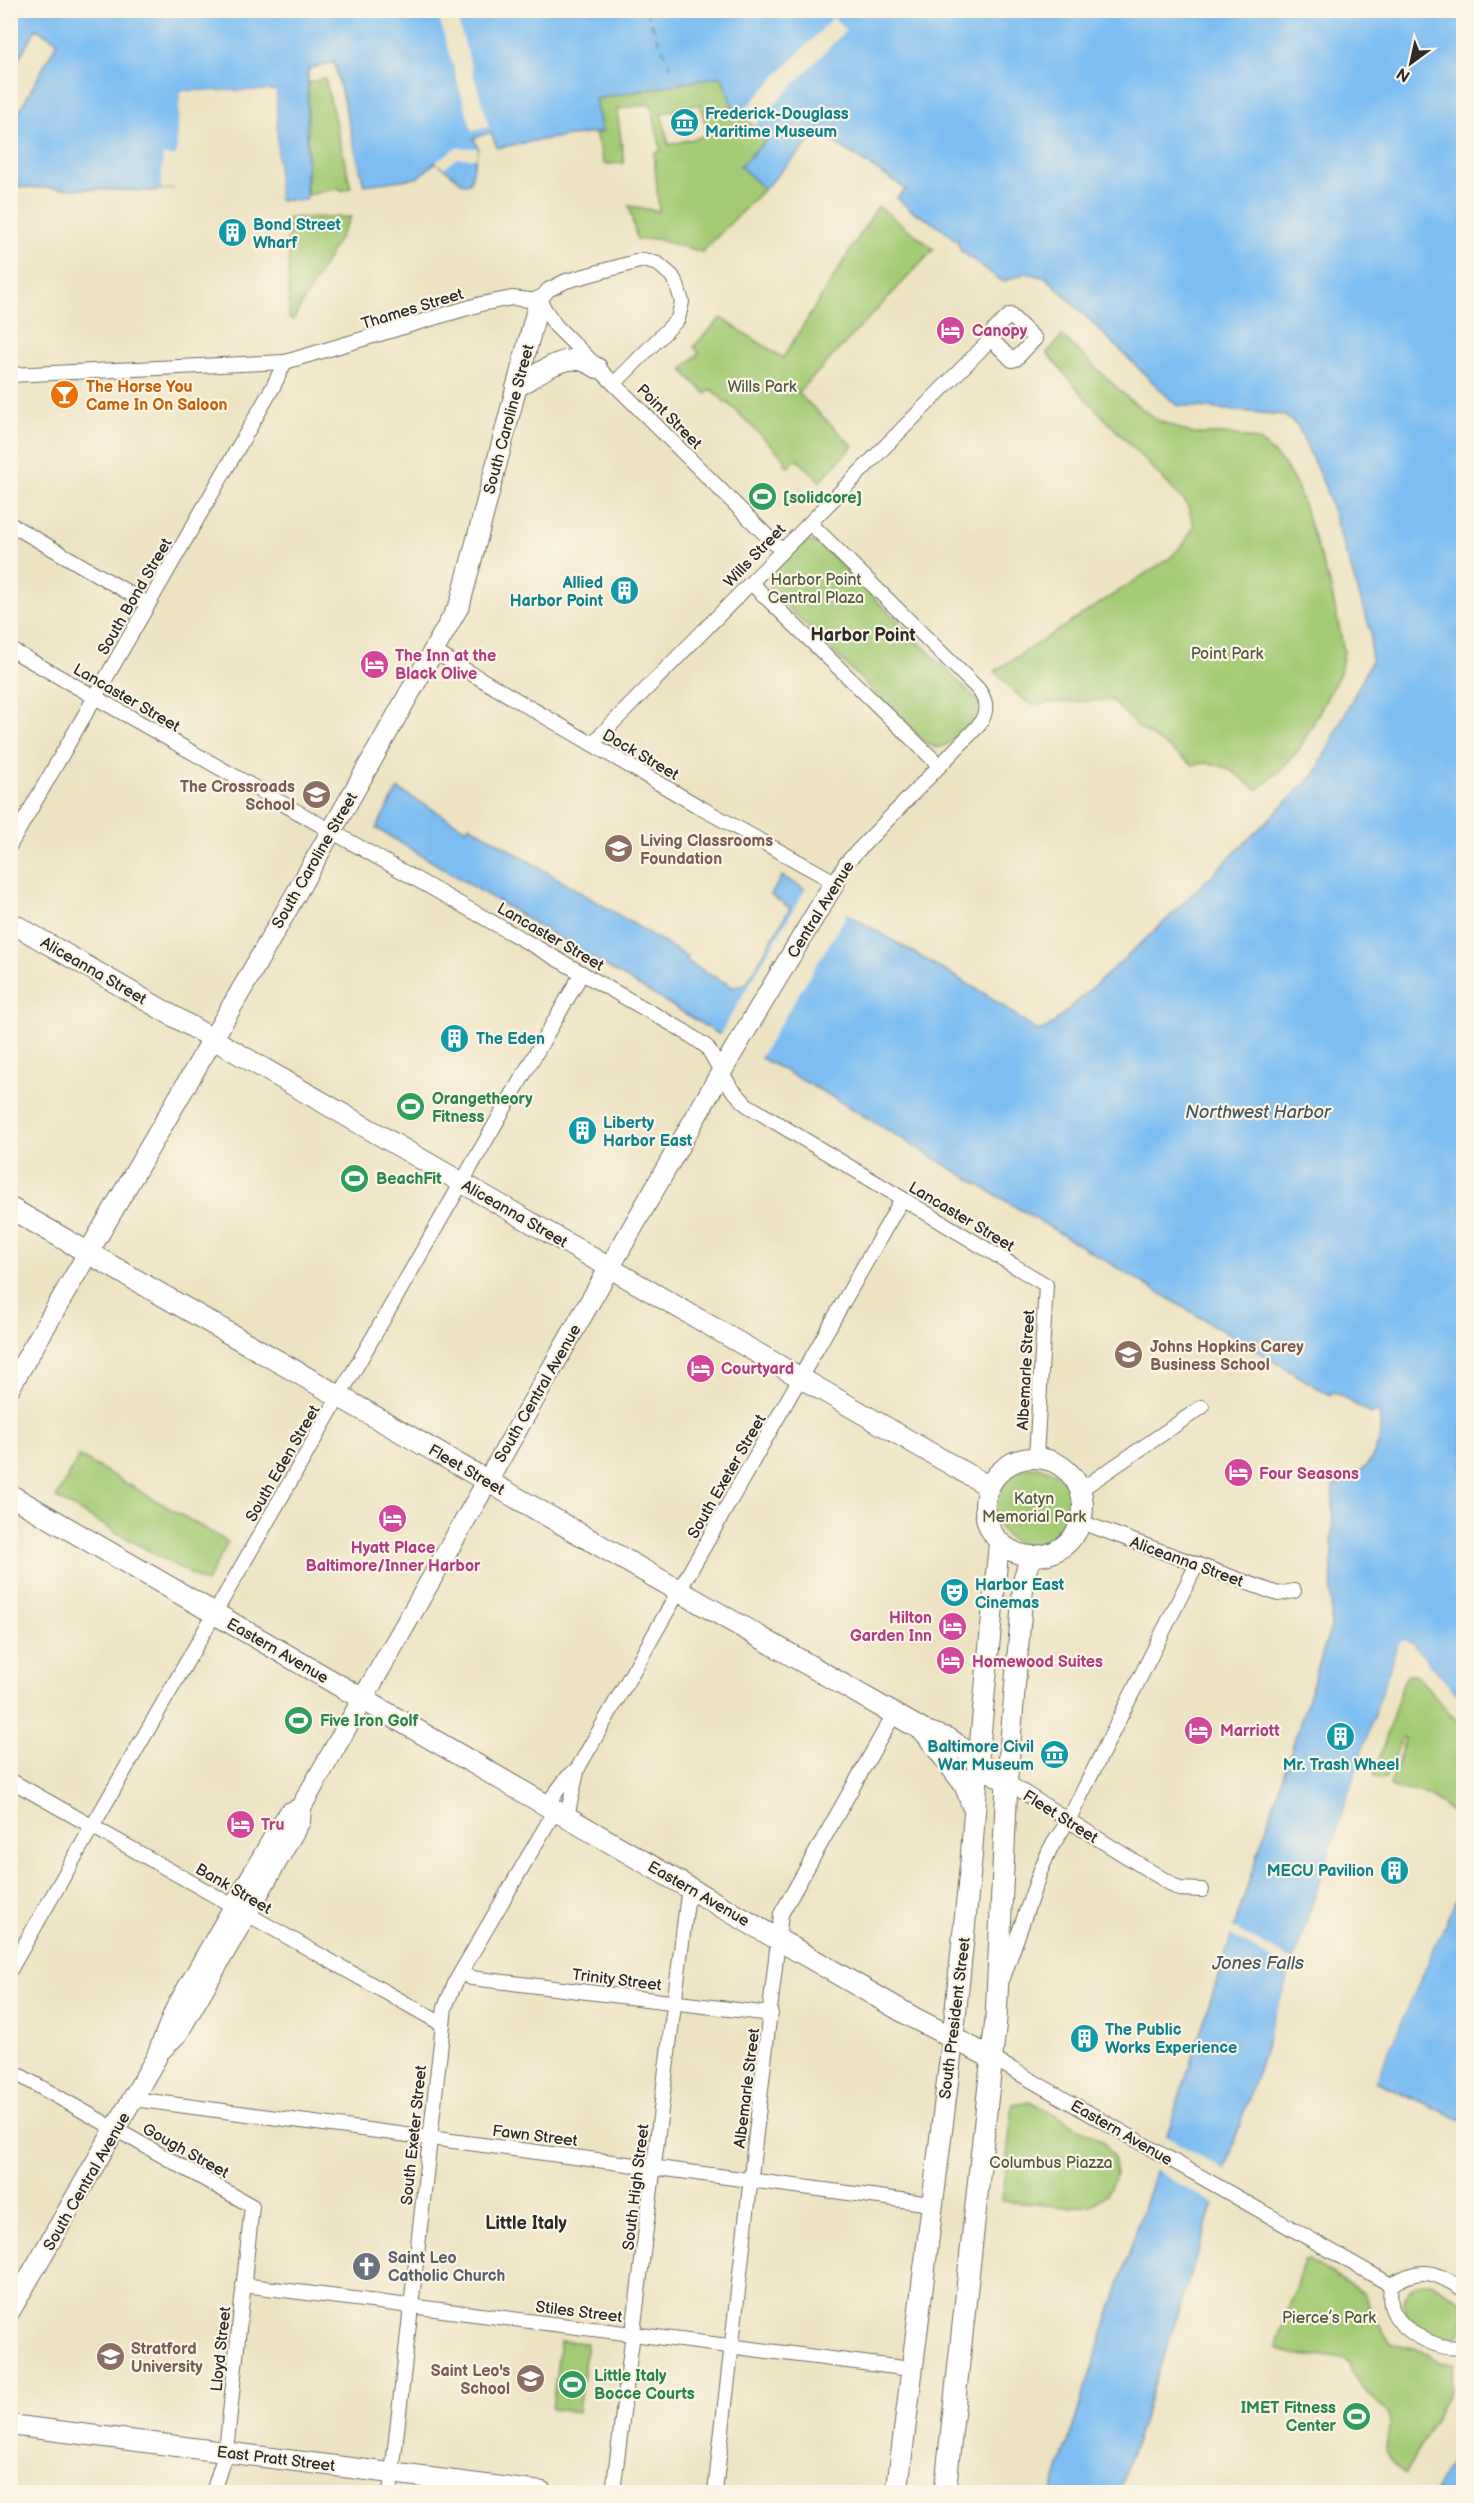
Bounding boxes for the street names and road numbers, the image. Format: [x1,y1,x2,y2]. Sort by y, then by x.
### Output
street label: Thames Street [359,285,466,334]
street label: South Caroline Street [480,342,539,496]
street label: Point Street [632,381,705,454]
street label: Wills Street [720,520,790,592]
street label: South Bond Street [94,535,177,659]
street label: Lancaster Street [70,660,183,737]
street label: Dock Street [599,726,682,785]
street label: South Caroline Street [268,789,362,932]
street label: Central Avenue [784,857,859,962]
street label: Lancaster Street [494,899,607,976]
street label: Aliceanna Street [37,933,150,1009]
street label: Aliceanna Street [458,1176,571,1252]
street label: Lancaster Street [905,1178,1018,1256]
street label: Albemarle Street [1014,1309,1039,1431]
street label: South Central Avenue [491,1321,586,1466]
street label: South Eden Street [242,1402,325,1526]
street label: South Exeter Street [684,1411,771,1542]
street label: Fleet Street [425,1441,508,1500]
street label: Aliceanna Street [1127,1533,1246,1592]
street label: Eastern Avenue [223,1615,332,1688]
street label: Fleet Street [1019,1787,1101,1848]
street label: Eastern Avenue [644,1858,753,1931]
street label: Bank Street [192,1860,275,1919]
street label: South President Street [936,1936,975,2100]
street label: Trinity Street [571,1966,663,1995]
street label: Albemarle Street [731,2027,764,2149]
street label: South Exeter Street [398,2064,431,2206]
street label: Eastern Avenue [1067,2097,1176,2170]
street label: South Central Avenue [40,2109,135,2254]
street label: Gough Street [139,2120,232,2183]
street label: Fawn Street [491,2122,579,2151]
street label: South High Street [619,2123,654,2251]
street label: Stiles Street [534,2298,623,2327]
street label: Lloyd Street [208,2306,235,2393]
street label: East Pratt Street [216,2443,336,2476]

